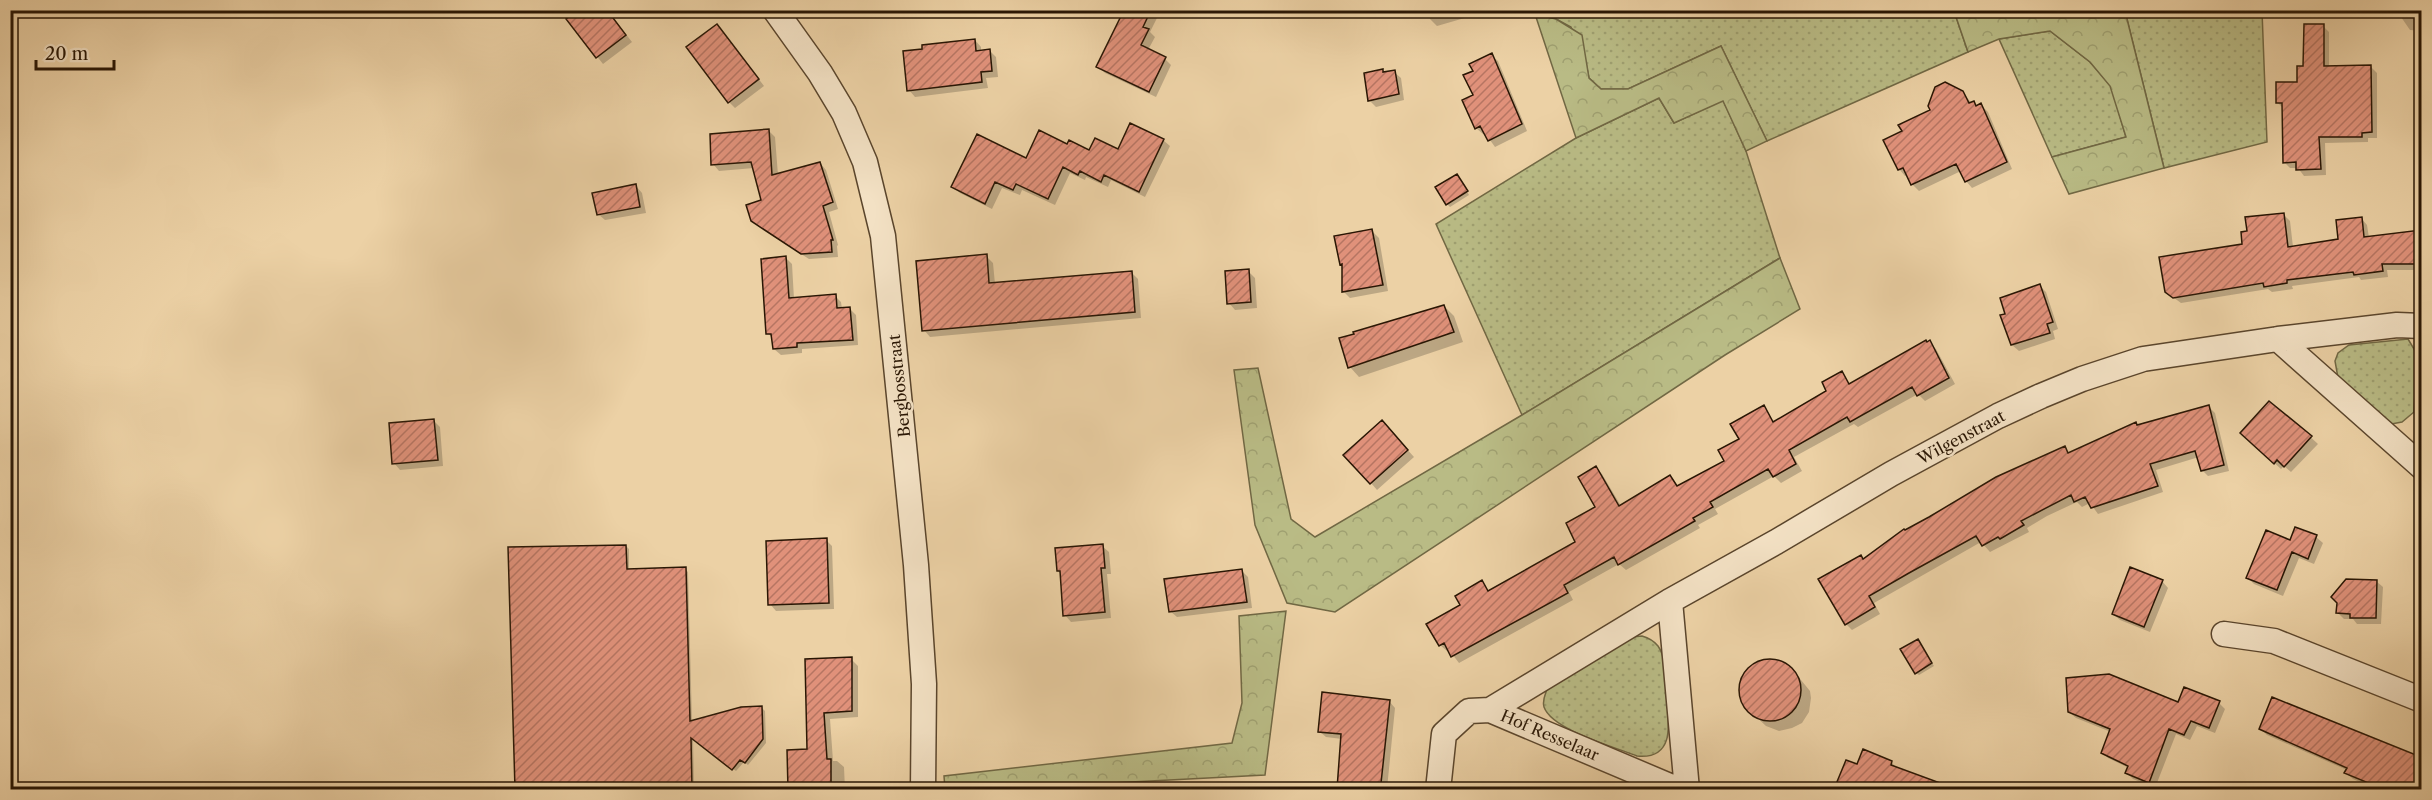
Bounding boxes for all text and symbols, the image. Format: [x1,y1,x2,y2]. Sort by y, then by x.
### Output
scale bar [36,33,114,71]
text: 20 m [45,43,89,65]
street label: Bergbosstraat [884,333,914,438]
street label: Wilgenstraat [1913,405,2008,469]
street label: Hof Resselaar [1498,705,1602,765]

